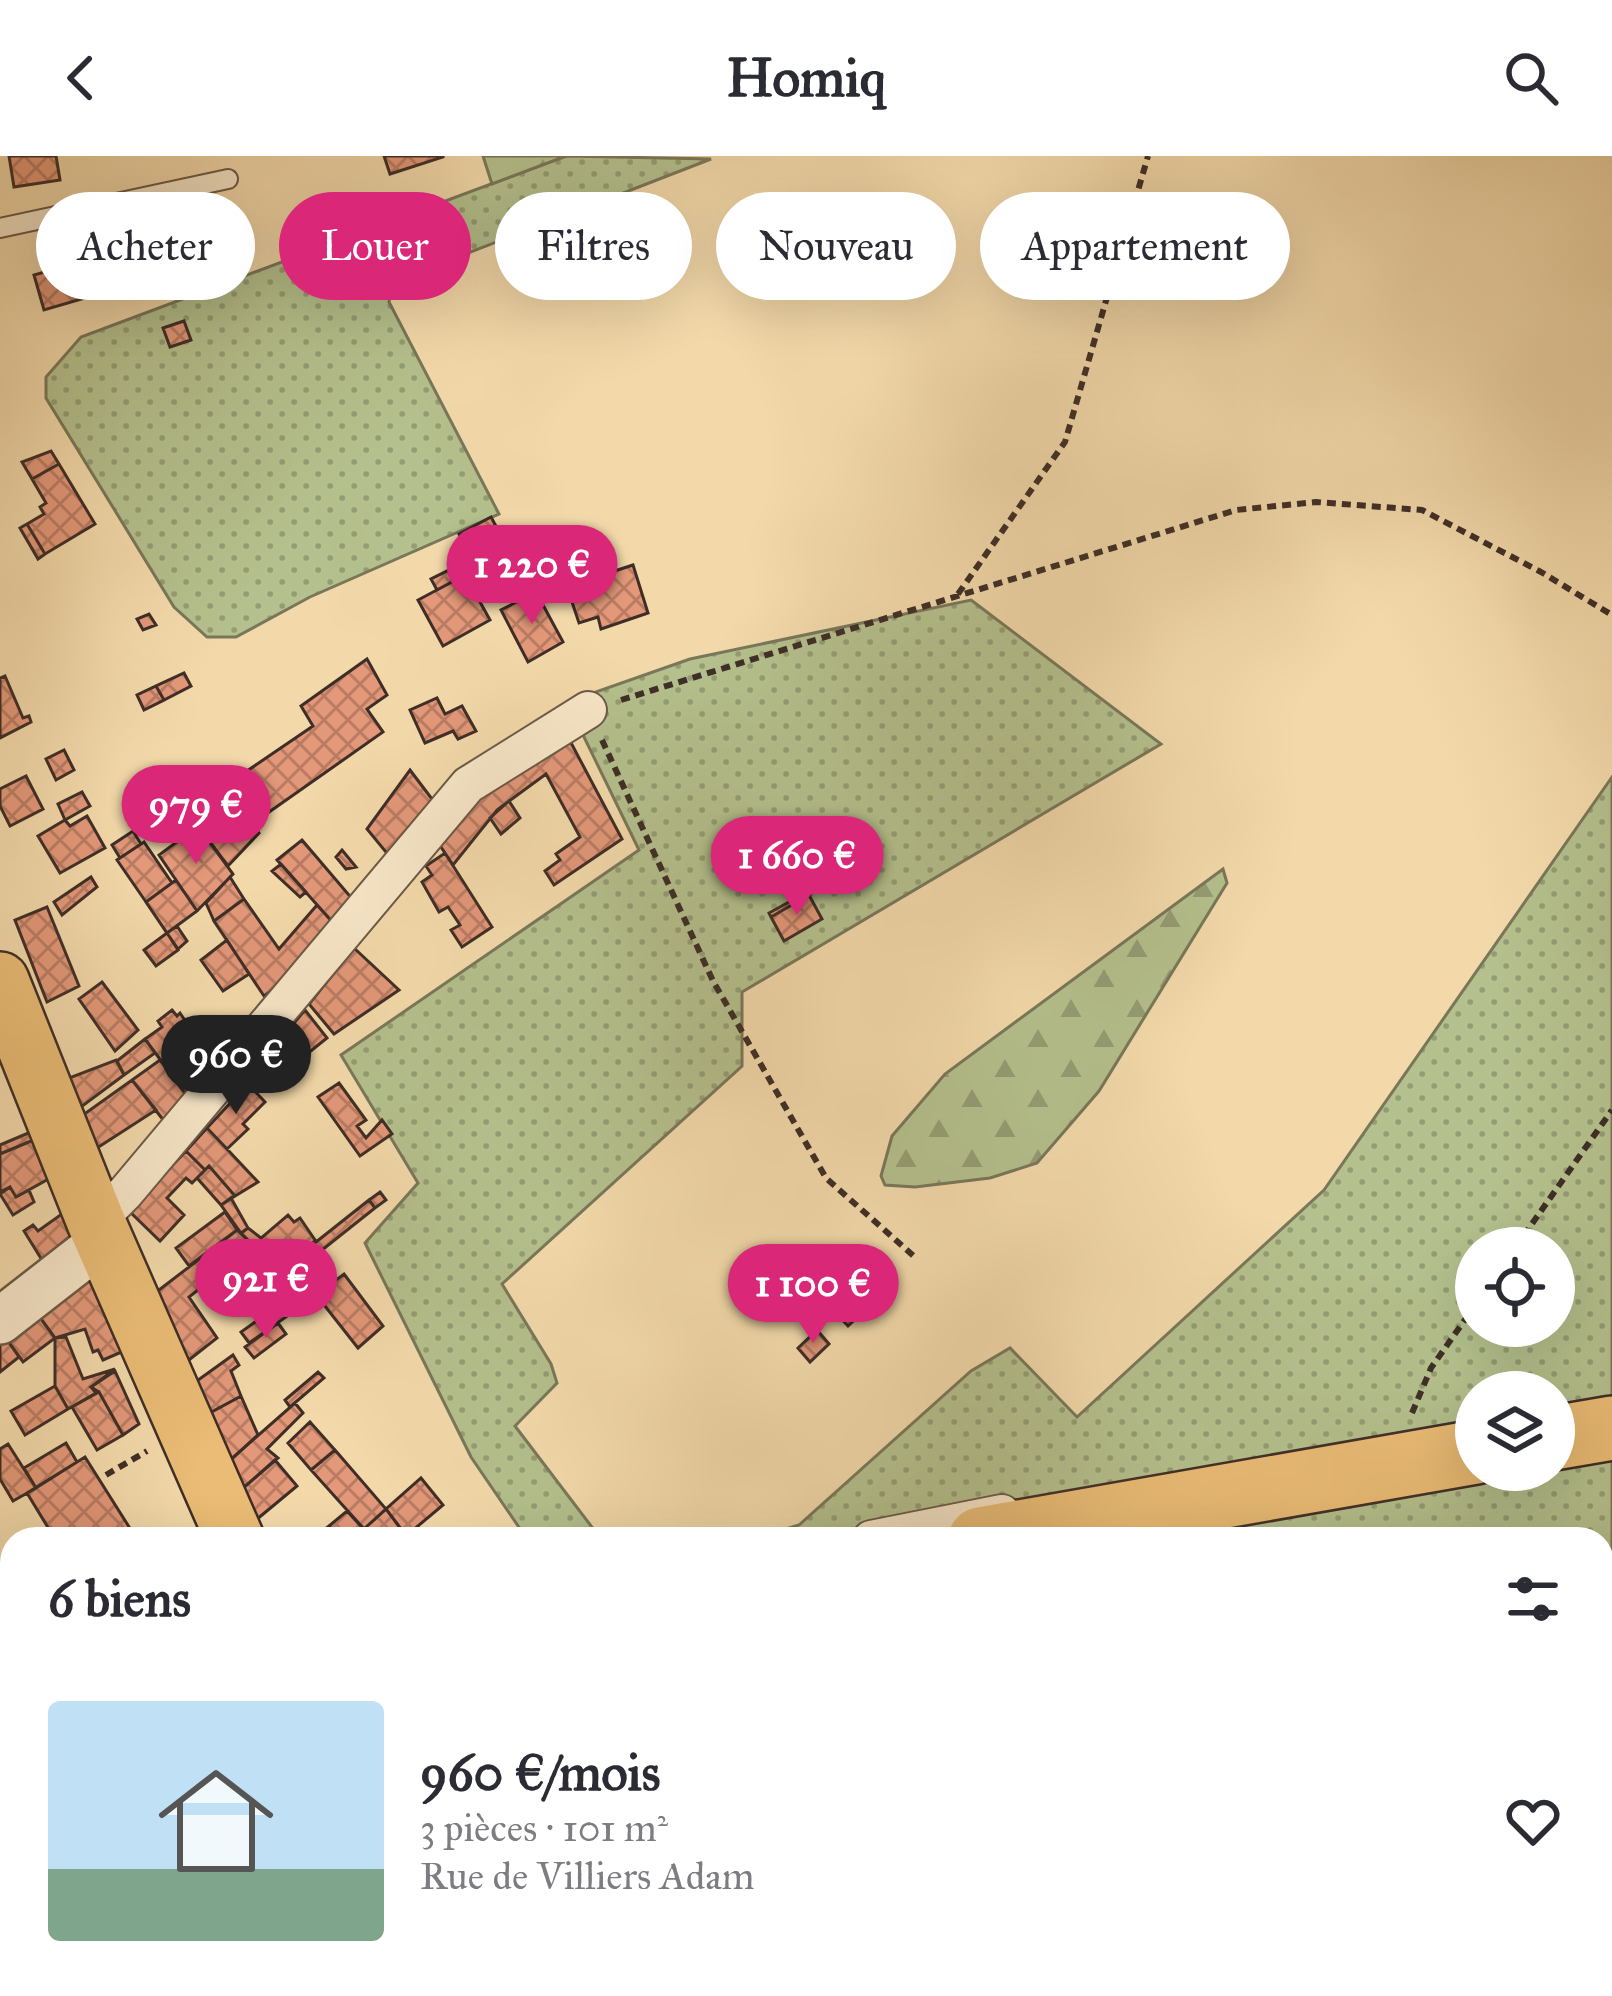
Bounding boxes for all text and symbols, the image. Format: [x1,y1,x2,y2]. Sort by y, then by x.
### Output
icon: back [48,45,114,111]
text: Homiq [726,45,886,111]
icon: search [1498,45,1564,111]
chip: Acheter [36,192,255,300]
chip: Louer [279,192,471,300]
chip: Filtres [495,192,692,300]
chip: Nouveau [716,192,956,300]
chip: Appartement [980,192,1290,300]
pin: 1 220 € [421,525,643,627]
text: 1 220 € [474,540,590,588]
pin: 979 € [112,765,280,867]
text: 979 € [149,780,243,828]
pin: 1 660 € [686,816,908,918]
text: 1 660 € [738,831,856,879]
pin: 960 € [152,1015,320,1117]
text: 960 € [188,1030,284,1078]
map controls [1455,1227,1575,1491]
button: locate [1455,1227,1575,1347]
pin: 921 € [182,1239,350,1341]
pin: 1 100 € [702,1244,924,1346]
text: 921 € [222,1254,310,1302]
text: 1 100 € [755,1259,871,1307]
button: layers [1455,1371,1575,1491]
icon: filters [1500,1566,1566,1632]
text: 6 biens [48,1568,191,1630]
text: 960 €/mois [420,1742,660,1804]
icon: home [144,1749,288,1893]
icon: heart [1500,1788,1566,1854]
text: 3 pièces · 101 m² [420,1804,668,1852]
text: Rue de Villiers Adam [420,1852,755,1900]

